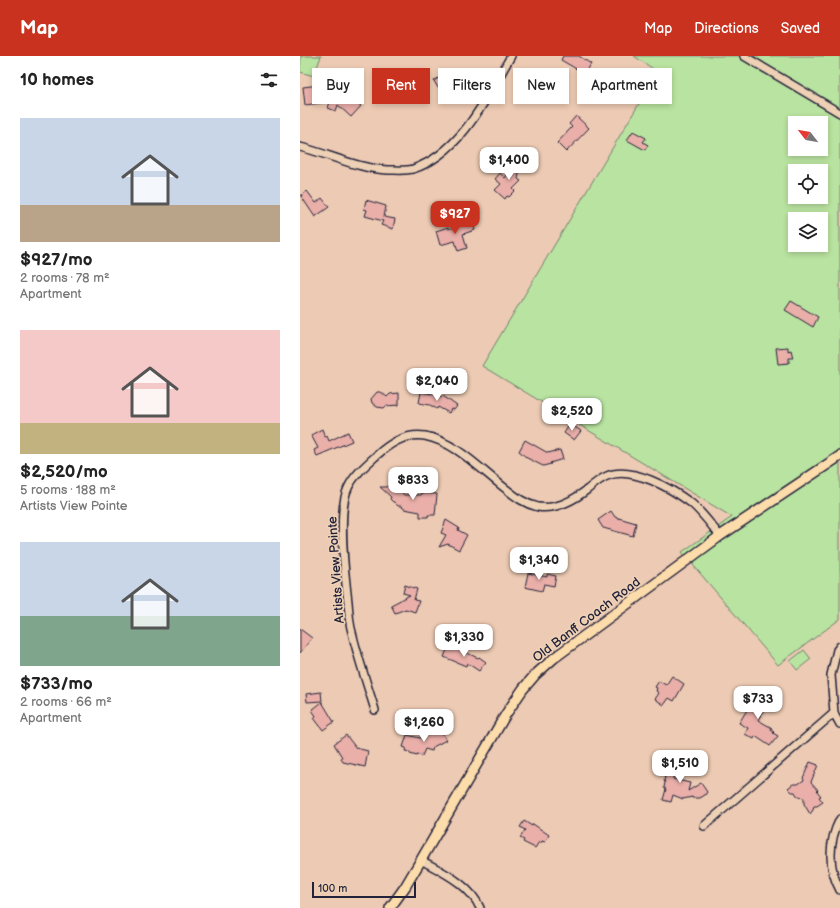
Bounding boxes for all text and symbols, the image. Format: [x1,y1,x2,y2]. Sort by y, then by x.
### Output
text: Map [20,17,58,40]
text: Map [644,20,672,37]
text: Directions [694,20,759,37]
text: Saved [781,20,820,37]
chip: Buy [312,68,364,104]
chip: Rent [372,68,430,104]
chip: Filters [438,68,505,104]
chip: New [513,68,569,104]
chip: Apartment [577,68,672,104]
icon: filters [258,69,280,91]
text: 10 homes [20,70,94,90]
north arrow [788,116,828,156]
map controls [788,116,828,252]
icon: home [114,144,186,216]
pin: $1,400 [476,147,542,181]
text: $1,400 [489,152,529,168]
button: locate [788,164,828,204]
pin: $927 [431,201,479,235]
text: $927 [440,206,470,222]
button: layers [788,212,828,252]
text: $927/mo [20,250,92,270]
text: 2 rooms · 78 m² [20,270,110,286]
text: Apartment [20,286,81,302]
icon: home [114,356,186,428]
pin: $2,040 [404,368,470,402]
text: $2,040 [415,373,459,389]
pin: $2,520 [539,398,605,432]
text: $2,520 [551,403,593,419]
text: $2,520/mo [20,462,108,482]
pin: $833 [389,467,437,501]
text: $833 [397,472,429,488]
text: 5 rooms · 188 m² [20,482,116,498]
text: Artists View Pointe [20,498,127,514]
street label: Artists View Pointe [324,516,348,624]
pin: $1,340 [506,547,572,581]
text: $1,340 [519,552,559,568]
icon: home [114,568,186,640]
street label: Old Banff Coach Road [529,574,644,666]
pin: $1,330 [431,624,497,658]
text: $1,330 [444,629,484,645]
text: $733/mo [20,674,93,694]
pin: $733 [734,686,782,720]
text: $733 [743,691,773,707]
text: 2 rooms · 66 m² [20,694,112,710]
pin: $1,260 [391,709,457,743]
text: Apartment [20,710,81,726]
text: $1,260 [404,714,444,730]
pin: $1,510 [647,750,713,784]
text: $1,510 [661,755,699,771]
scale bar [312,880,416,899]
text: 100 m [318,882,347,895]

